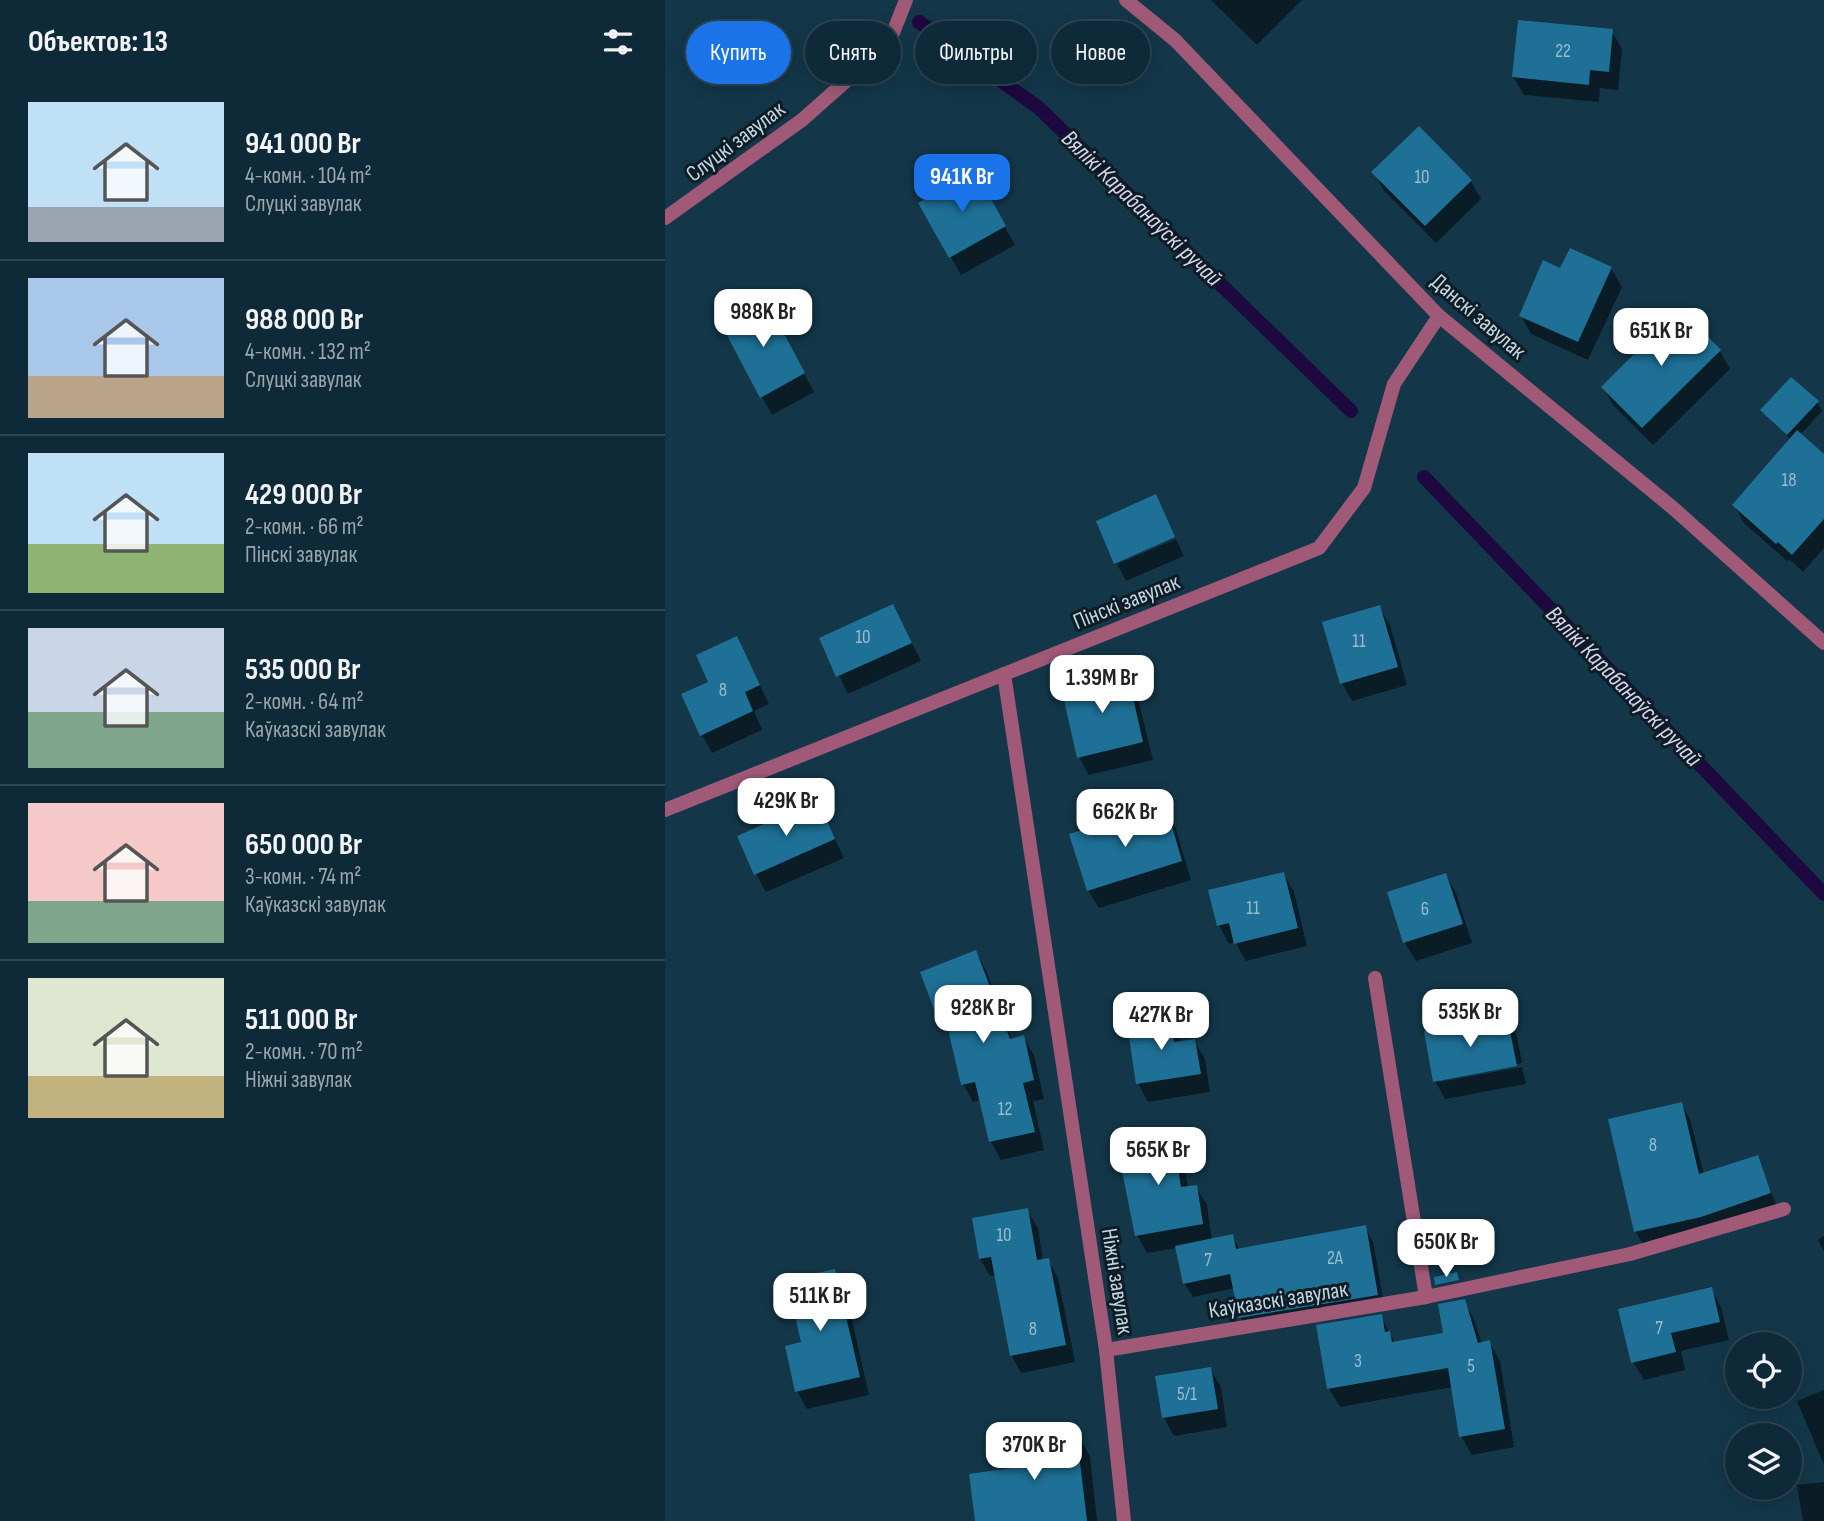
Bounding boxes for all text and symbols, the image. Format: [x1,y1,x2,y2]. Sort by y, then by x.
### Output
chip: Купить [686,21,791,84]
chip: Снять [805,21,901,84]
chip: Фильтры [915,21,1037,84]
chip: Новое [1051,21,1150,84]
icon: filters [599,23,637,61]
text: Объектов: 13 [28,24,168,60]
house number: 22 [1555,40,1571,63]
street label: Слуцкі завулак [681,95,791,188]
water label: Вялікі Карабанаўскі ручай [1055,124,1228,293]
text: 941 000 Br [245,126,361,162]
icon: home [84,130,168,214]
pin: 941K Br [897,154,1027,214]
text: 4-комн. · 104 m² [245,162,372,190]
text: 941K Br [930,163,994,191]
house number: 10 [1414,166,1430,189]
text: Слуцкі завулак [245,190,362,218]
street label: Данскі завулак [1425,268,1532,366]
pin: 988K Br [698,290,828,349]
text: 988K Br [730,298,796,326]
text: 988 000 Br [245,302,363,338]
icon: home [84,306,168,390]
pin: 651K Br [1596,308,1726,368]
text: 651K Br [1629,317,1693,345]
text: 4-комн. · 132 m² [245,338,371,366]
text: Слуцкі завулак [245,366,362,394]
house number: 18 [1782,469,1796,492]
text: 429 000 Br [245,477,362,513]
icon: home [84,481,168,565]
text: 2-комн. · 66 m² [245,513,364,541]
text: Пінскі завулак [245,541,357,569]
street label: Пінскі завулак [1069,568,1184,636]
water label: Вялікі Карабанаўскі ручай [1540,600,1708,773]
house number: 10 [855,626,871,649]
house number: 11 [1352,630,1366,653]
text: 535 000 Br [245,652,361,688]
icon: home [84,656,168,740]
pin: 1.39M Br [1030,656,1174,715]
text: 1.39M Br [1066,664,1138,692]
house number: 8 [719,679,727,702]
text: 2-комн. · 64 m² [245,688,364,716]
text: Каўказскі завулак [245,716,386,744]
pin: 429K Br [721,778,851,838]
text: 429K Br [754,787,818,815]
pin: 662K Br [1060,790,1190,849]
text: 662K Br [1093,798,1157,826]
text: 650 000 Br [245,827,362,863]
icon: home [84,831,168,915]
text: 3-комн. · 74 m² [245,863,361,891]
text: Каўказскі завулак [245,891,386,919]
house number: 11 [1246,897,1260,920]
house number: 6 [1421,898,1429,921]
pin: 928K Br [918,986,1048,1045]
pin: 535K Br [1405,990,1535,1049]
pin: 427K Br [1096,992,1226,1052]
text: 928K Br [951,994,1015,1022]
text: 535K Br [1438,998,1502,1026]
text: 427K Br [1129,1001,1193,1029]
text: 511 000 Br [245,1002,358,1038]
icon: home [84,1006,168,1090]
text: 2-комн. · 70 m² [245,1038,363,1066]
text: Ніжні завулак [245,1066,352,1094]
house number: 12 [998,1098,1012,1121]
pin: 565K Br [1093,1128,1223,1187]
house number: 8 [1649,1134,1657,1157]
text: 565K Br [1126,1136,1190,1164]
pin: 650K Br [1381,1220,1511,1279]
house number: 10 [996,1224,1012,1247]
street label: Ніжні завулак [1095,1226,1139,1336]
text: 650K Br [1414,1228,1478,1256]
house number: 2А [1327,1247,1344,1270]
house number: 7 [1204,1249,1212,1272]
pin: 511K Br [755,1274,885,1333]
street label: Каўказскі завулак [1207,1275,1350,1325]
text: 511K Br [789,1282,851,1310]
house number: 7 [1655,1317,1663,1340]
house number: 8 [1029,1318,1037,1341]
map controls [1725,1332,1802,1500]
button: locate [1725,1332,1802,1409]
house number: 3 [1354,1350,1362,1373]
house number: 5 [1467,1355,1475,1378]
house number: 5/1 [1177,1383,1197,1406]
pin: 370K Br [969,1422,1099,1482]
button: layers [1725,1423,1802,1500]
text: 370K Br [1002,1431,1066,1459]

